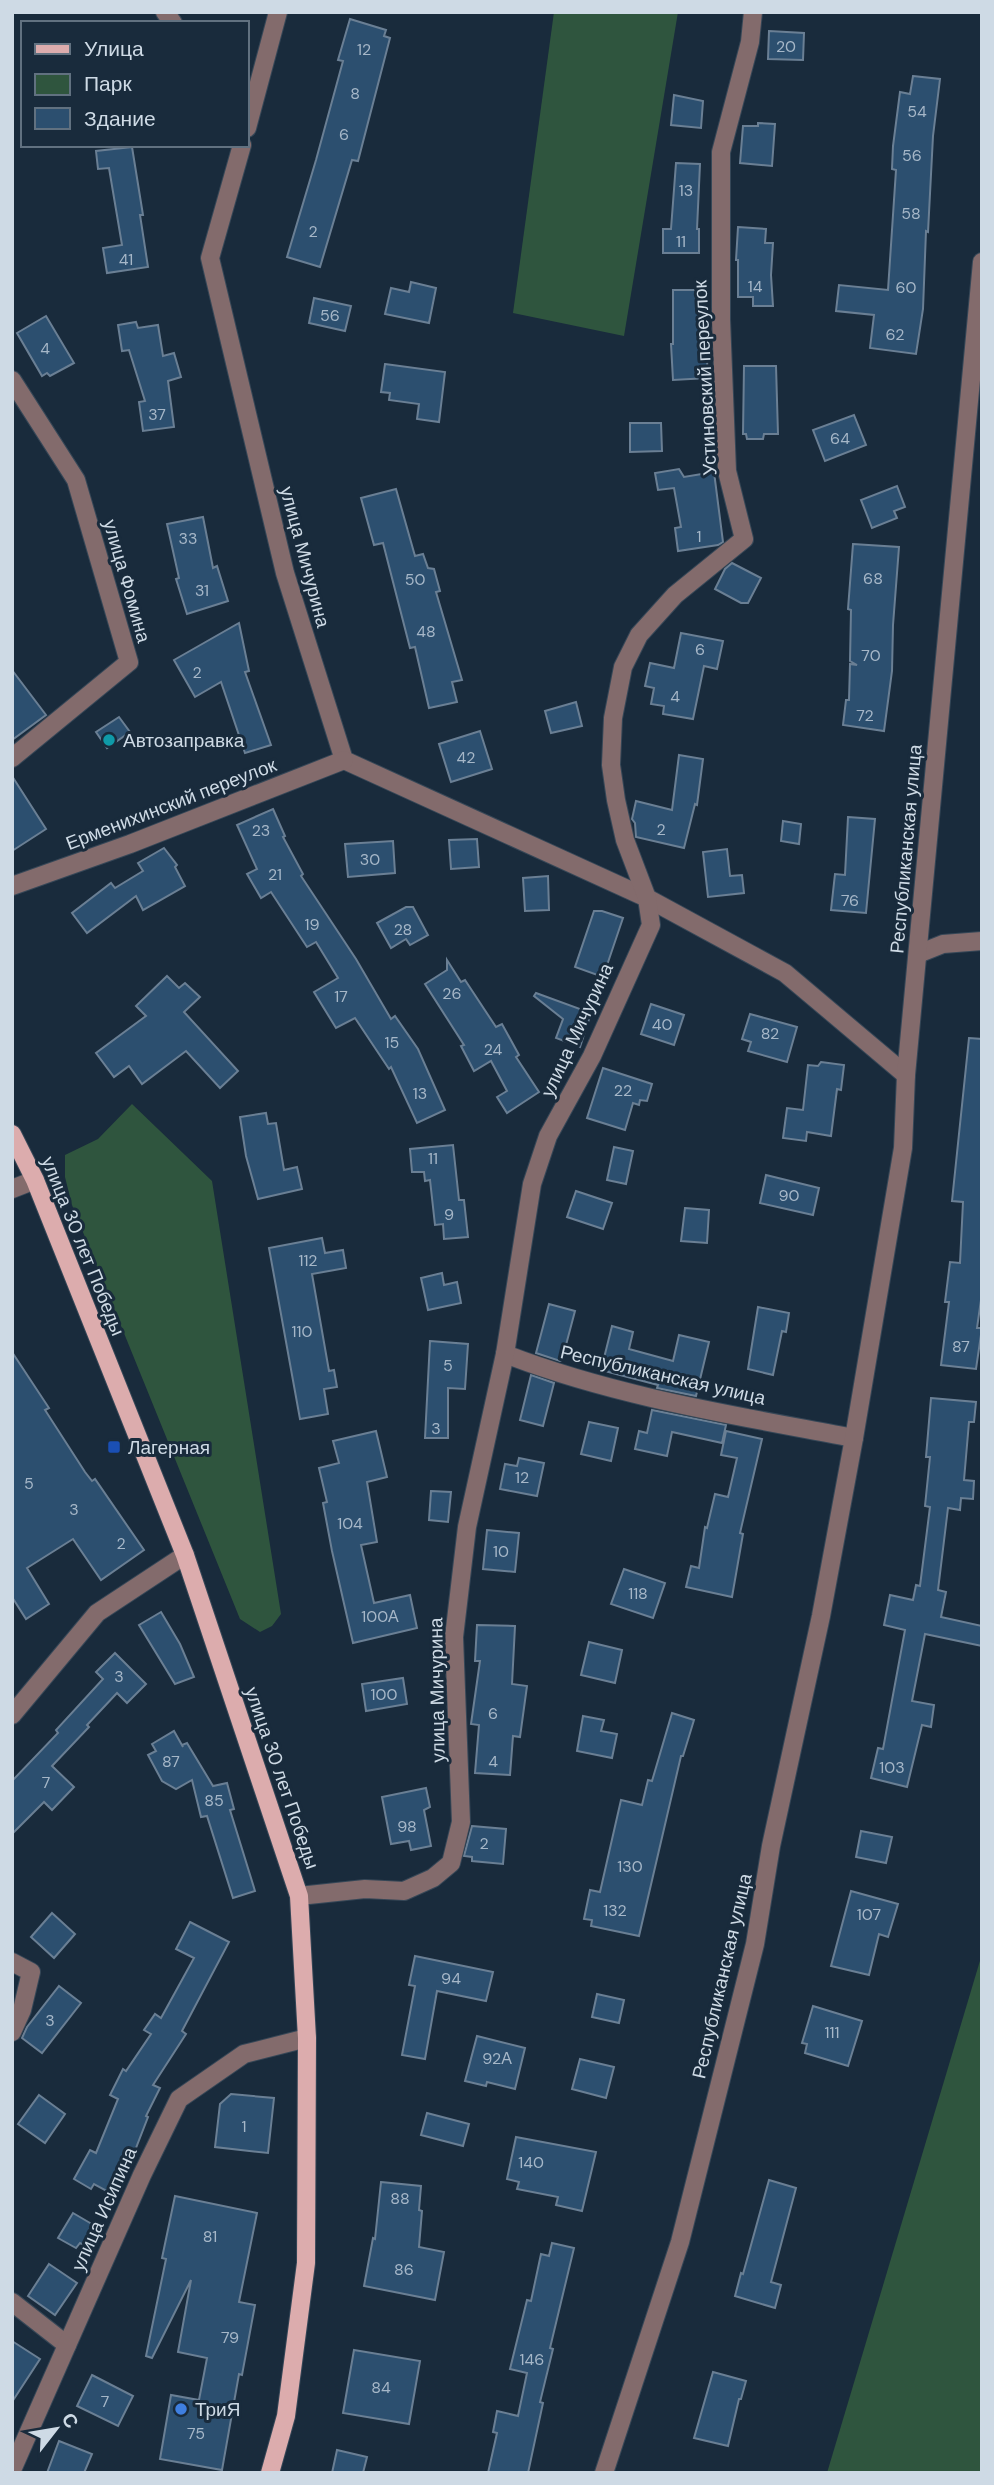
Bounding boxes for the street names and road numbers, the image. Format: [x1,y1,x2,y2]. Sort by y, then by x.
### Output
street label: Устиновский переулок [687,279,723,476]
street label: улица Мичурина [274,484,336,631]
street label: улица Фомина [97,516,157,646]
street label: Республиканская улица [884,743,928,955]
street label: Ерменихинский переулок [62,752,281,856]
street label: улица Мичурина [535,959,619,1101]
street label: улица 30 лет Победы [36,1153,130,1339]
street label: Республиканская улица [558,1339,768,1411]
street label: улица Мичурина [423,1617,451,1763]
street label: улица 30 лет Победы [239,1684,325,1872]
street label: Республиканская улица [686,1871,758,2081]
street label: улица Исипина [66,2143,143,2275]

